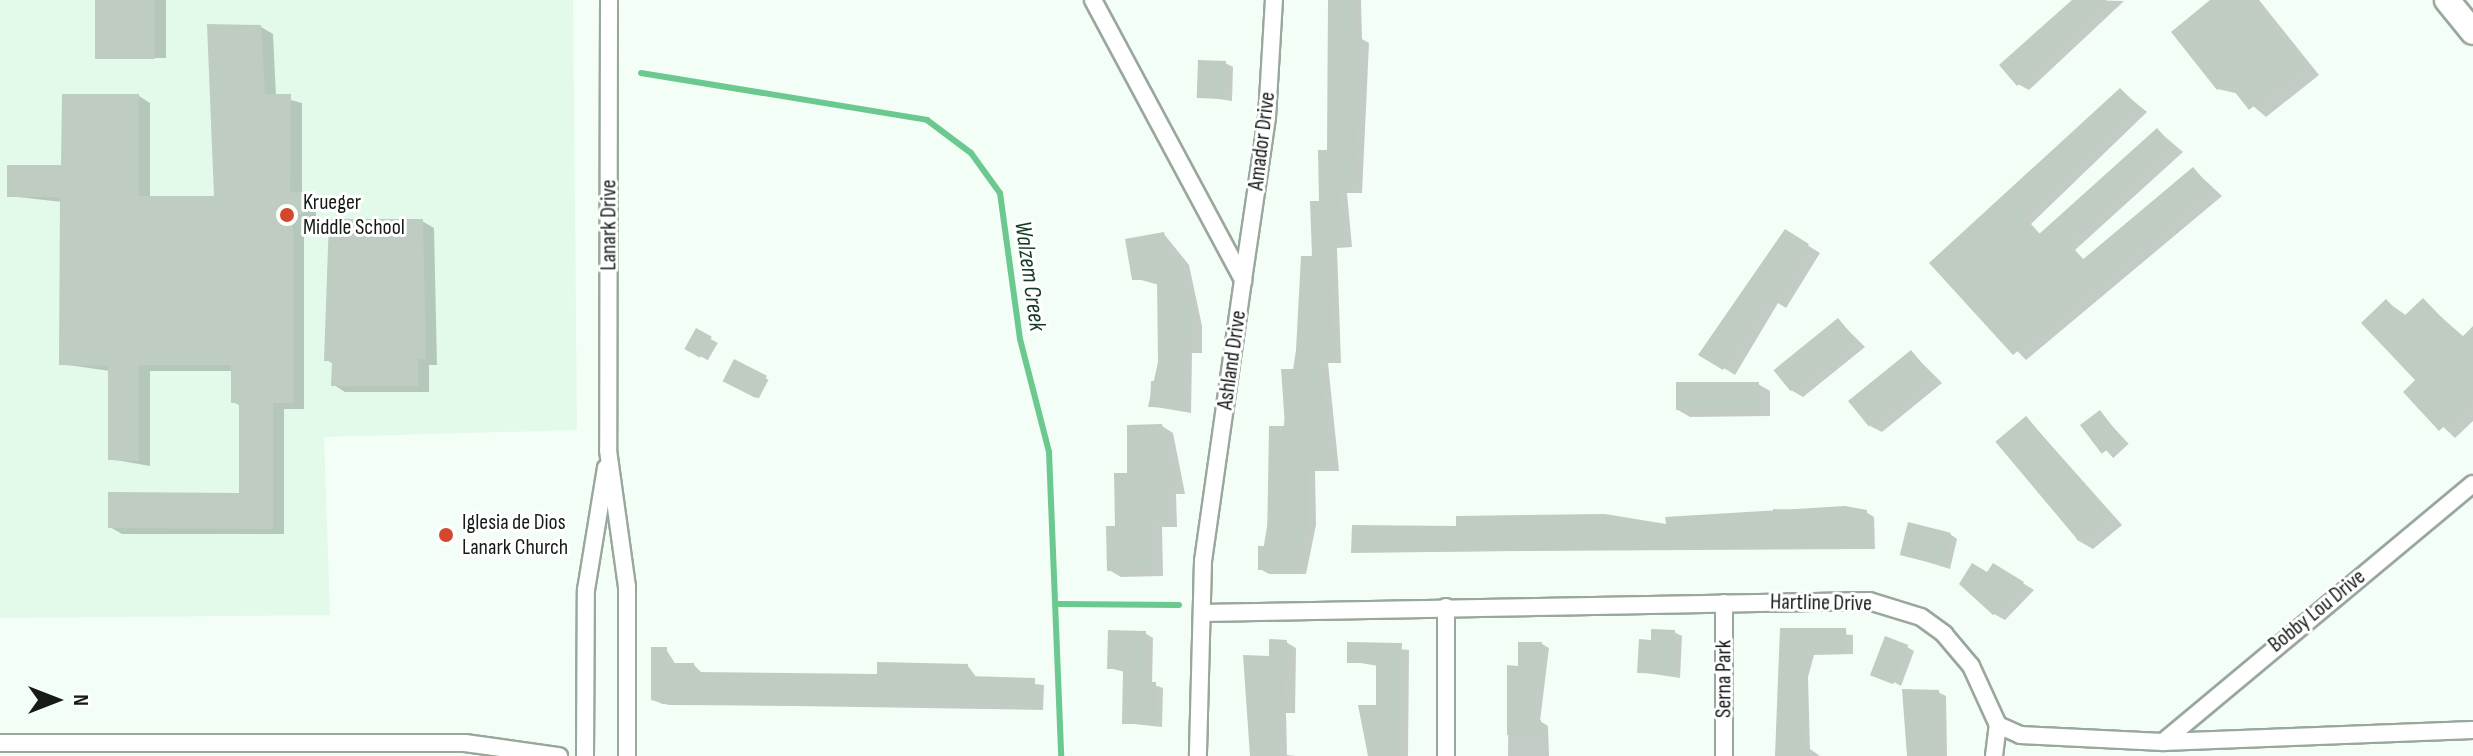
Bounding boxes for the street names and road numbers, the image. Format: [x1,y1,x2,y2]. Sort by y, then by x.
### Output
street label: Amador Drive [1243,90,1281,192]
street label: Lanark Drive [596,179,622,271]
street label: Ashland Drive [1212,309,1252,411]
street label: Bobby Lou Drive [2263,564,2371,658]
street label: Hartline Drive [1770,589,1872,617]
street label: Serna Park [1711,640,1737,718]

